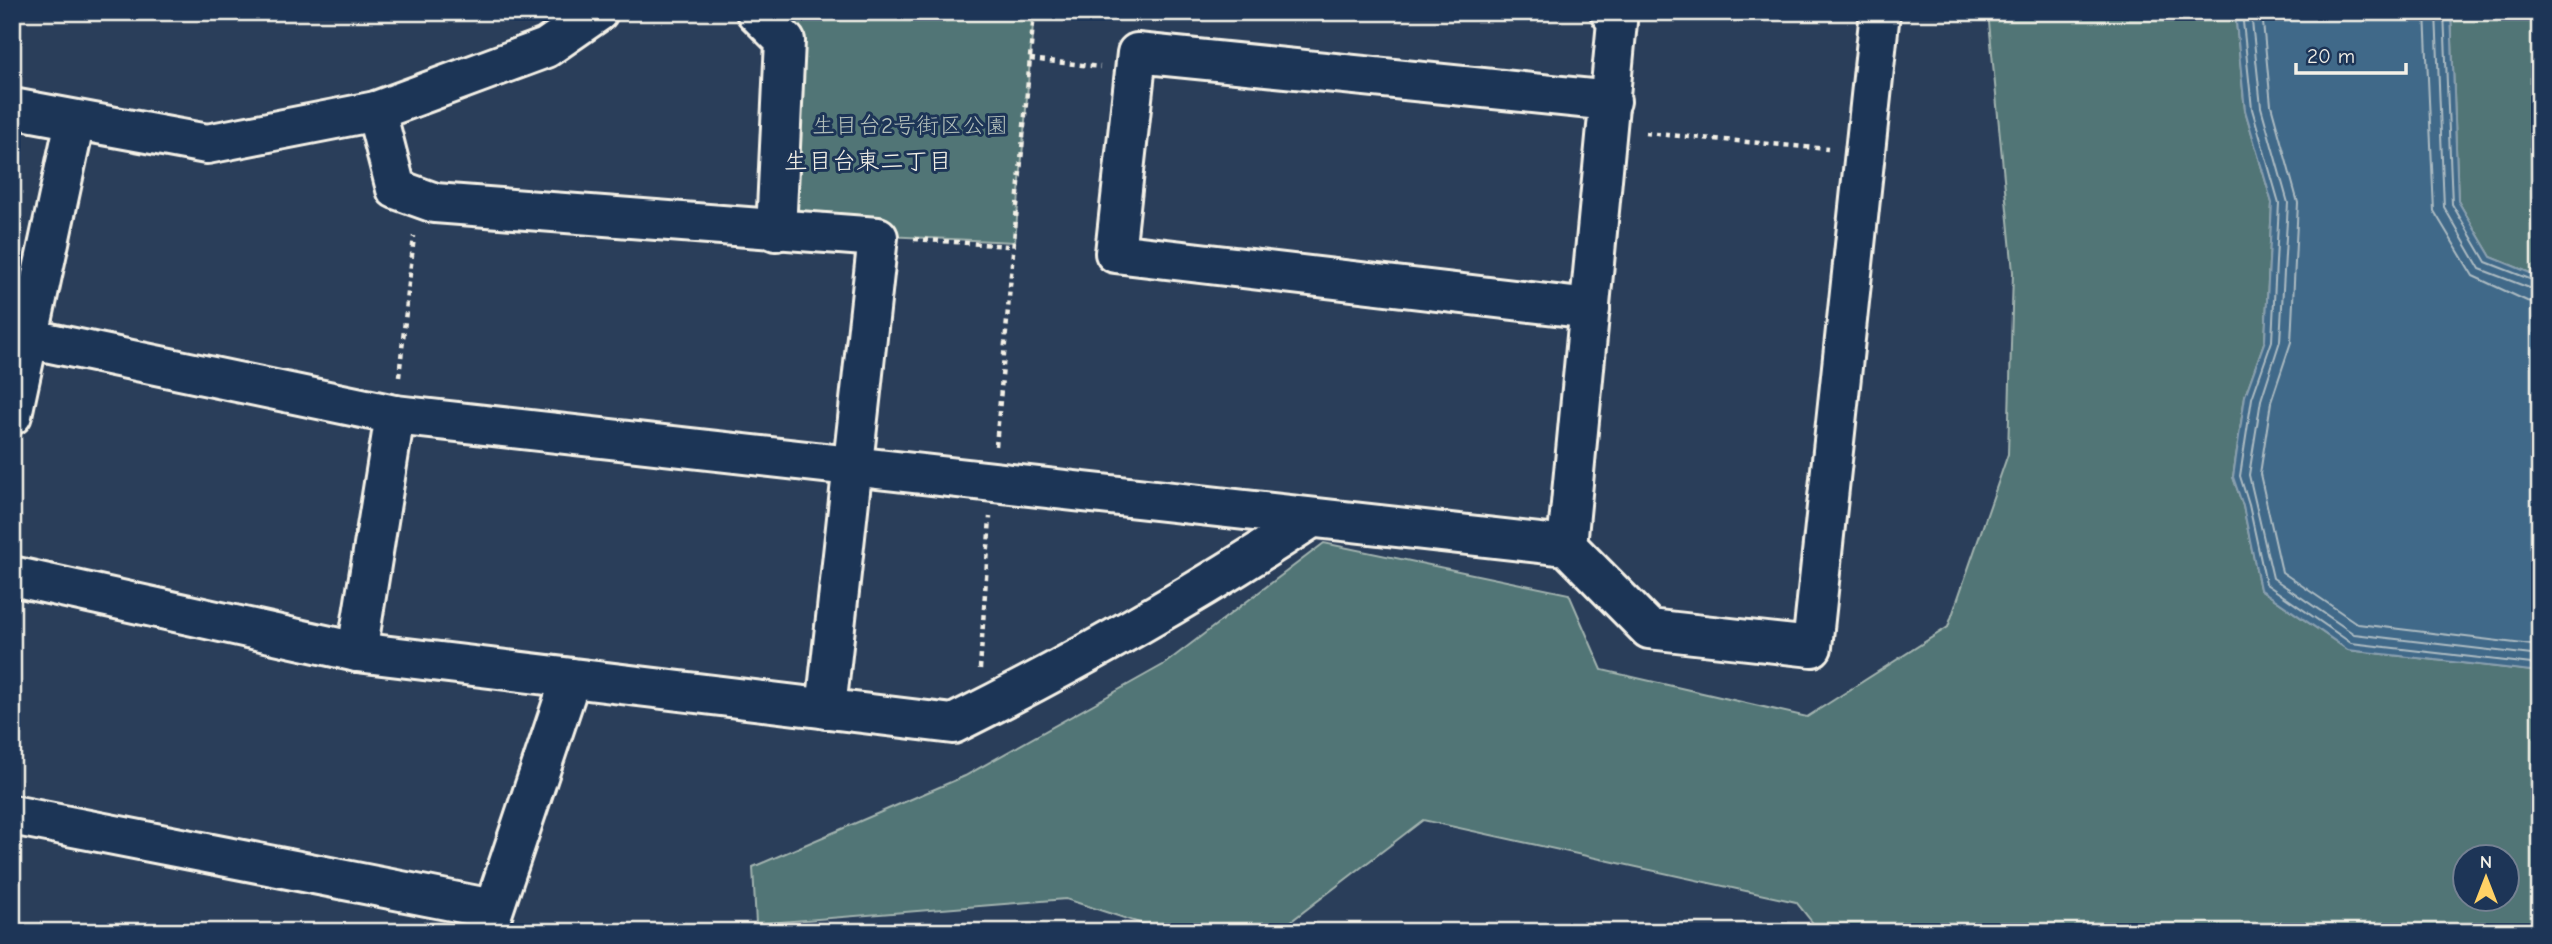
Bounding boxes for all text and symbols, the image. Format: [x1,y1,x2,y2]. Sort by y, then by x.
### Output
scale bar [2296,32,2407,76]
text: 20 m [2307,44,2355,68]
park label: 生目台2号街区公園 [812,112,1008,139]
district label: 生目台東二丁目 [784,147,952,175]
north arrow [2450,842,2520,912]
text: N [2480,851,2492,873]

